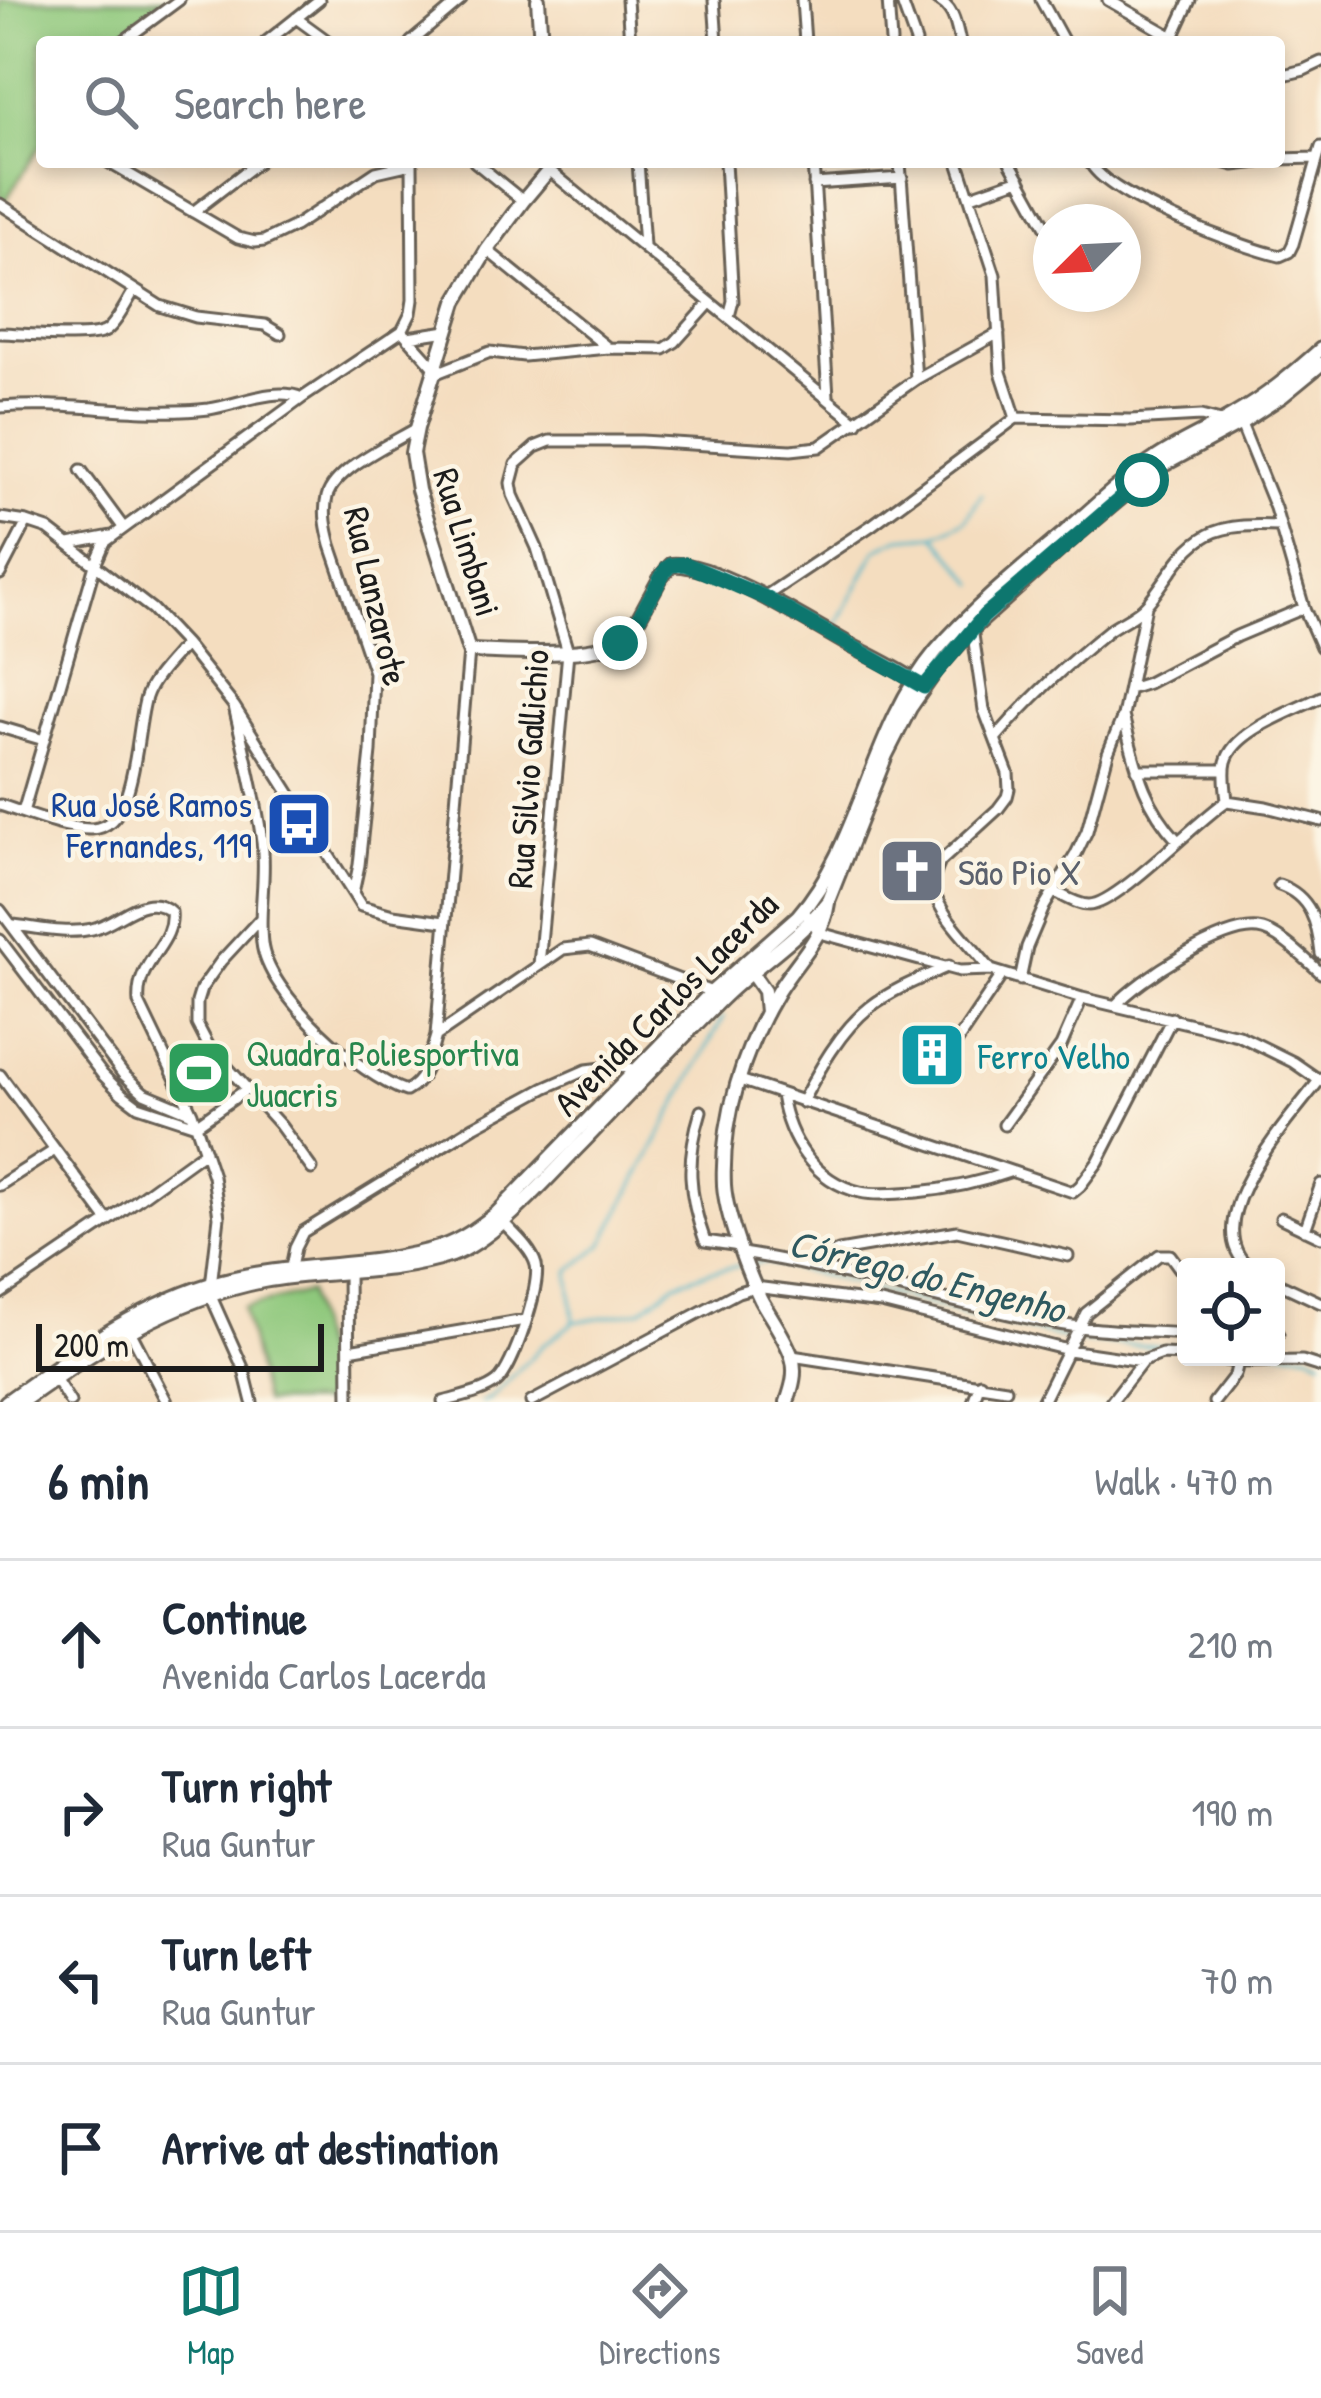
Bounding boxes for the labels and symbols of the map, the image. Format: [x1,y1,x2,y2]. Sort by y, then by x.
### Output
north arrow [1033,204,1141,312]
route start [1115,453,1169,507]
street label: Rua Limbani [422,462,514,622]
street label: Rua Lanzarote [333,502,421,690]
route end [593,616,647,670]
street label: Rua Silvio Gallichio [494,648,560,890]
place label: Rua José Ramos Fernandes, 119 [51,779,252,869]
bus stop icon: Rua José Ramos Fernandes, 119 [264,789,334,859]
church icon: São Pio X [877,836,947,906]
place label: São Pio X [958,847,1081,896]
street label: Avenida Carlos Lacerda [542,880,788,1126]
building icon: Ferro Velho [897,1020,967,1090]
place label: Quadra Poliesportiva Juacris [246,1028,519,1118]
place label: Ferro Velho [977,1031,1130,1080]
sports icon: Quadra Poliesportiva Juacris [164,1038,234,1108]
water label: Córrego do Engenho [784,1215,1073,1337]
scale bar [36,1318,324,1371]

